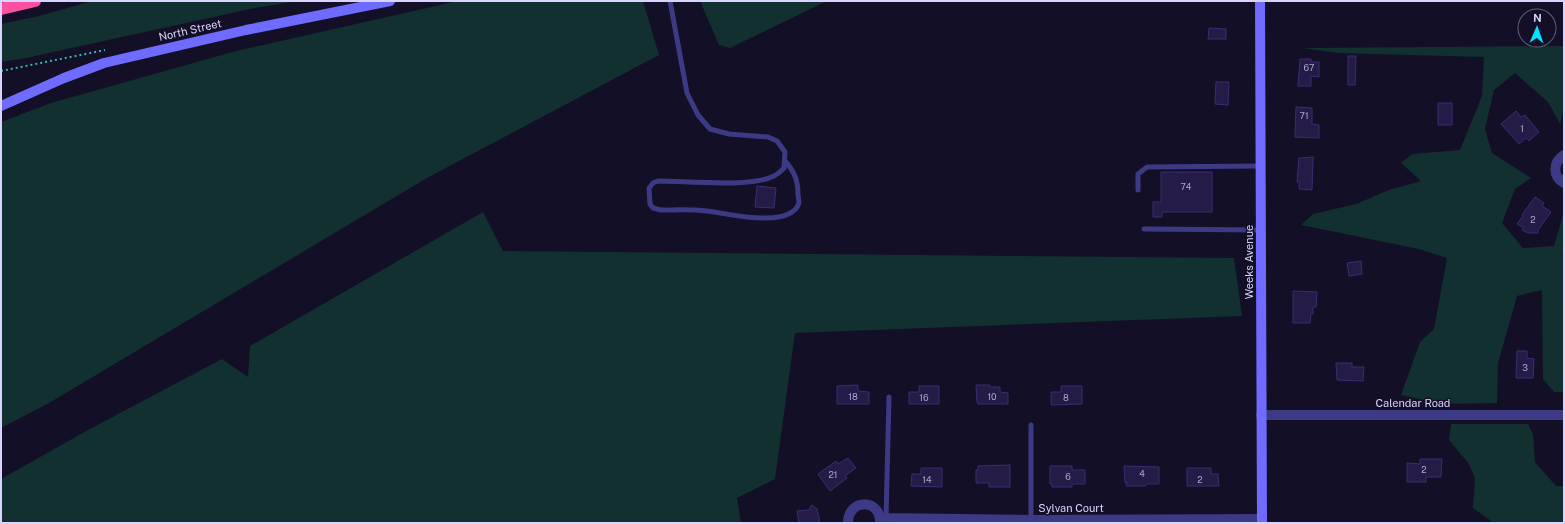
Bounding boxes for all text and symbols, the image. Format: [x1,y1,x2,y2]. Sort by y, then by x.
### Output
north arrow [1517,8,1557,48]
text: N [1533,12,1542,24]
street label: North Street [157,17,223,43]
house number: 67 [1304,62,1314,73]
house number: 71 [1299,110,1309,121]
house number: 1 [1520,123,1524,134]
house number: 74 [1181,181,1192,192]
house number: 2 [1530,214,1536,225]
street label: Weeks Avenue [1243,225,1255,299]
house number: 3 [1522,362,1528,373]
house number: 18 [848,391,858,402]
house number: 10 [987,391,997,402]
house number: 16 [919,392,929,403]
house number: 8 [1063,392,1069,403]
street label: Calendar Road [1376,397,1450,409]
house number: 2 [1421,464,1427,475]
house number: 4 [1139,468,1145,479]
house number: 21 [828,469,838,480]
house number: 6 [1065,471,1071,482]
house number: 14 [922,474,932,485]
house number: 2 [1197,474,1203,485]
street label: Sylvan Court [1038,502,1104,514]

